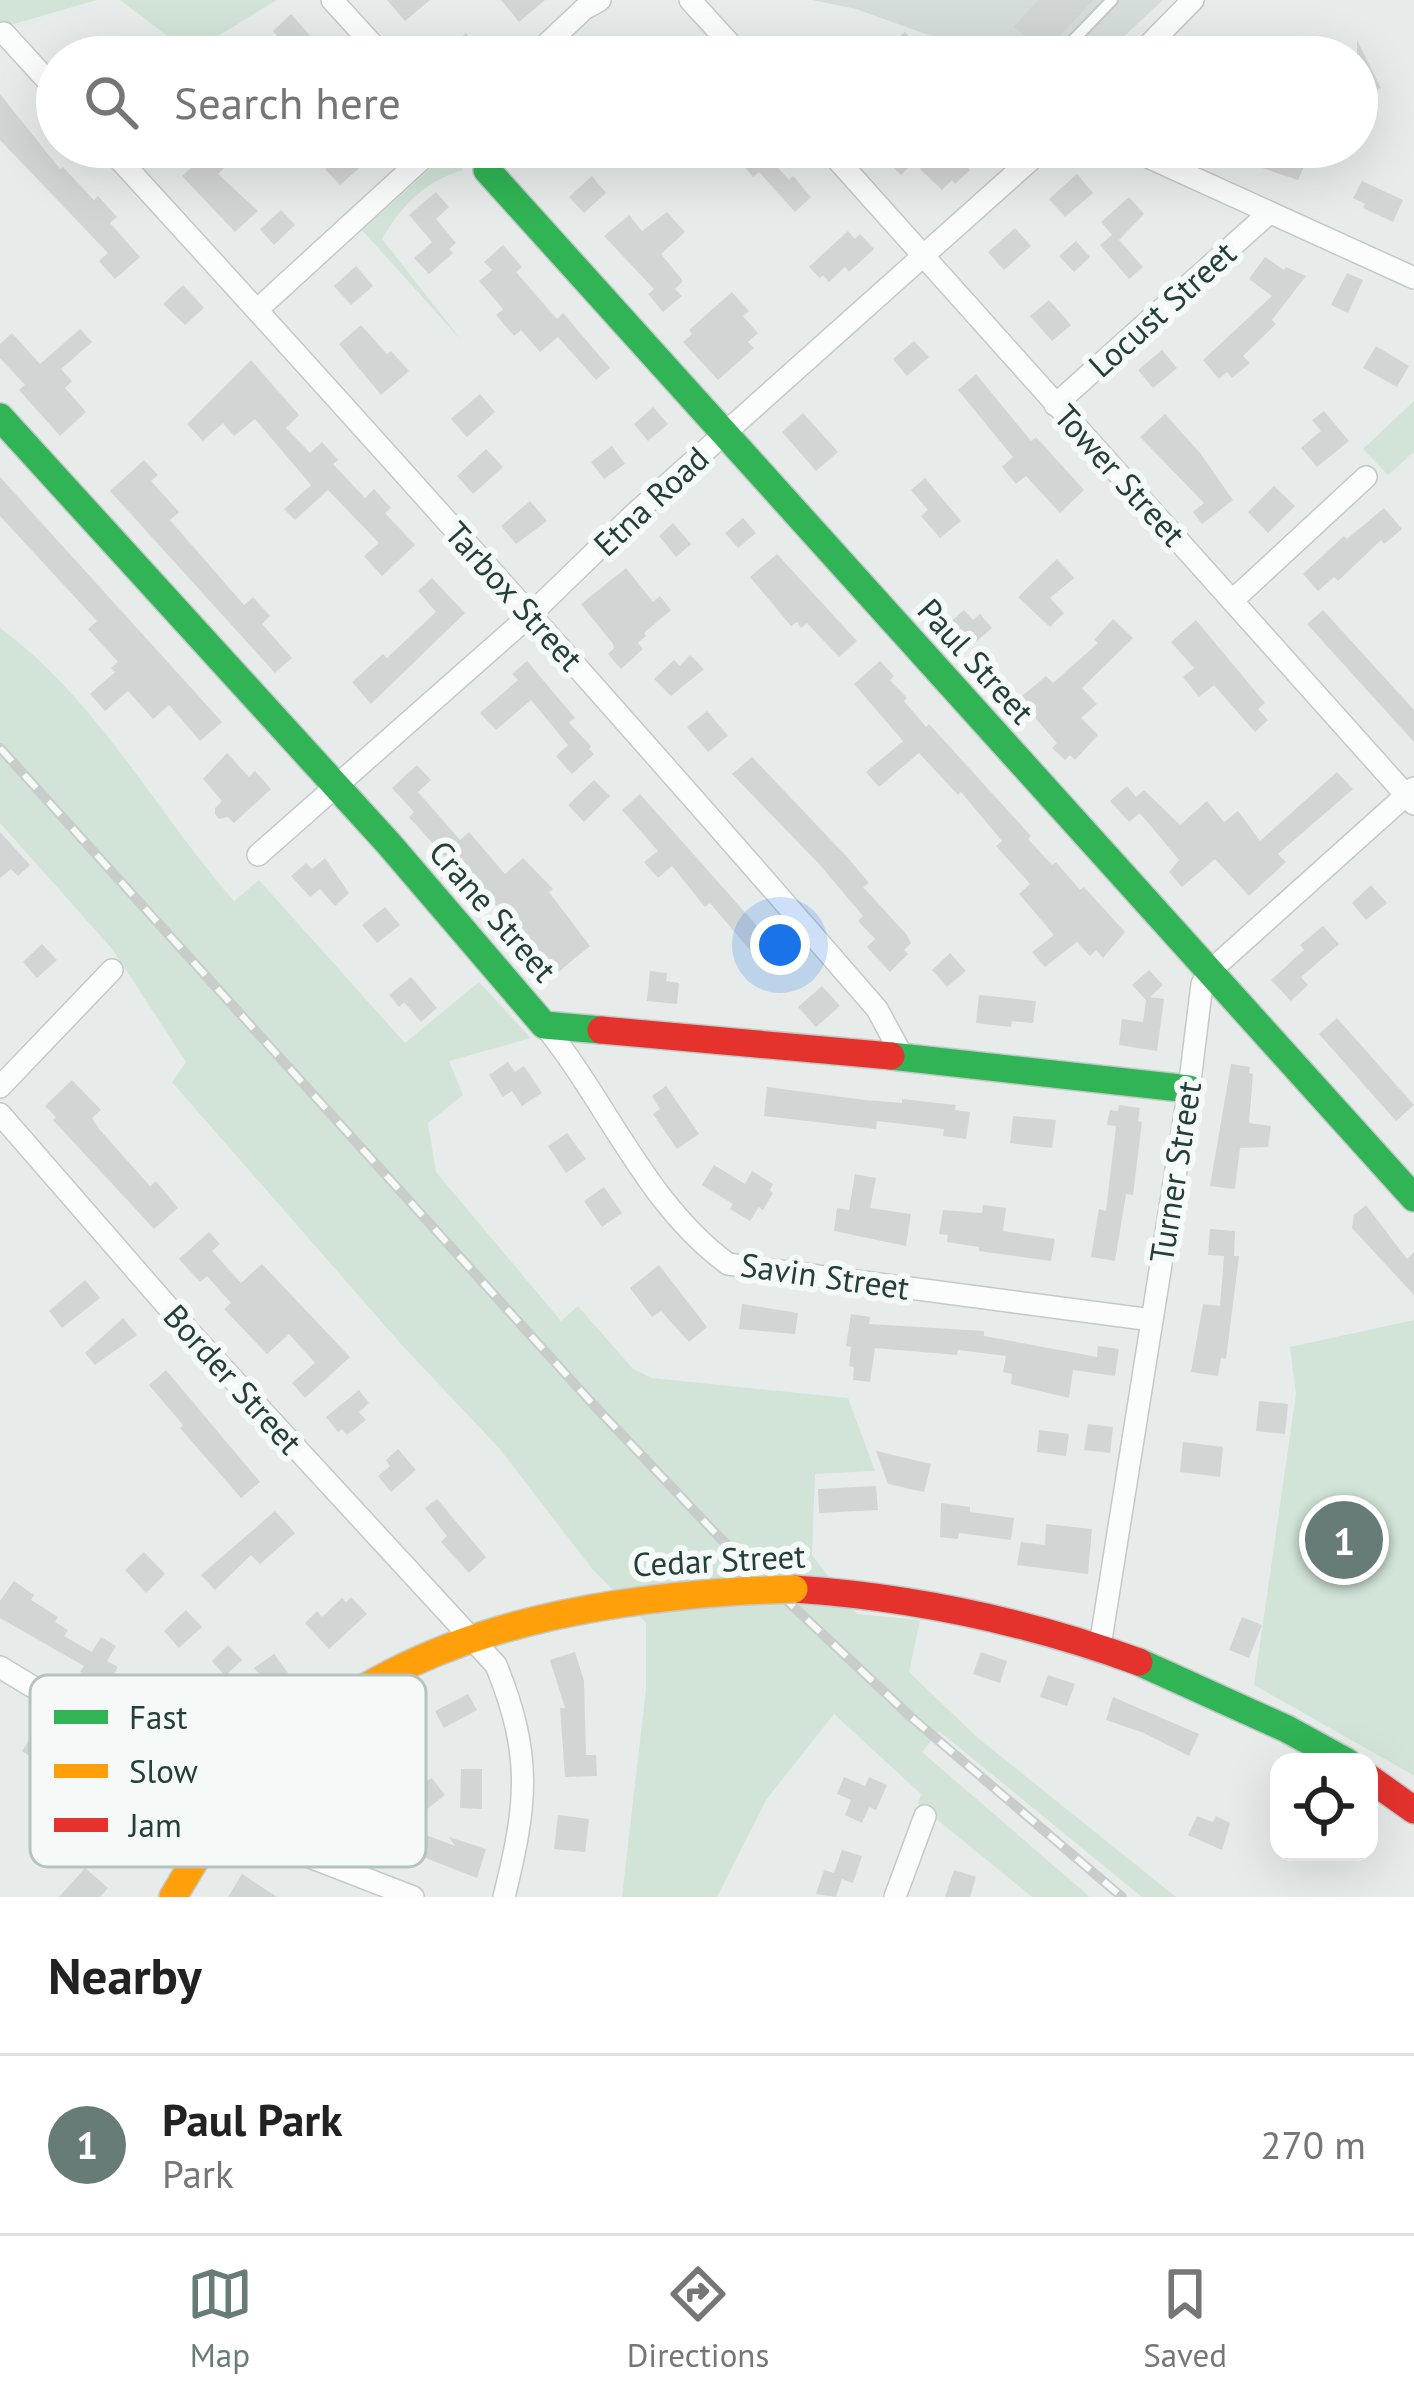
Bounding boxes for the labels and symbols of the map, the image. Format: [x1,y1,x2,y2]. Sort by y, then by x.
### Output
street label: Locust Street [1079,231,1244,386]
street label: Tower Street [1045,395,1195,555]
street label: Etna Road [584,436,717,565]
street label: Tarbox Street [436,512,593,679]
street label: Paul Street [909,589,1044,732]
street label: Crane Street [420,831,567,990]
your location [750,915,810,975]
street label: Turner Street [1139,1078,1210,1266]
street label: Savin Street [738,1242,912,1309]
street label: Border Street [155,1295,312,1463]
pin: 1 [1305,1495,1383,1585]
street label: Cedar Street [632,1534,806,1585]
legend [30,1675,426,1867]
text: Fast [129,1695,188,1738]
text: Slow [129,1749,198,1792]
text: Jam [127,1803,182,1846]

